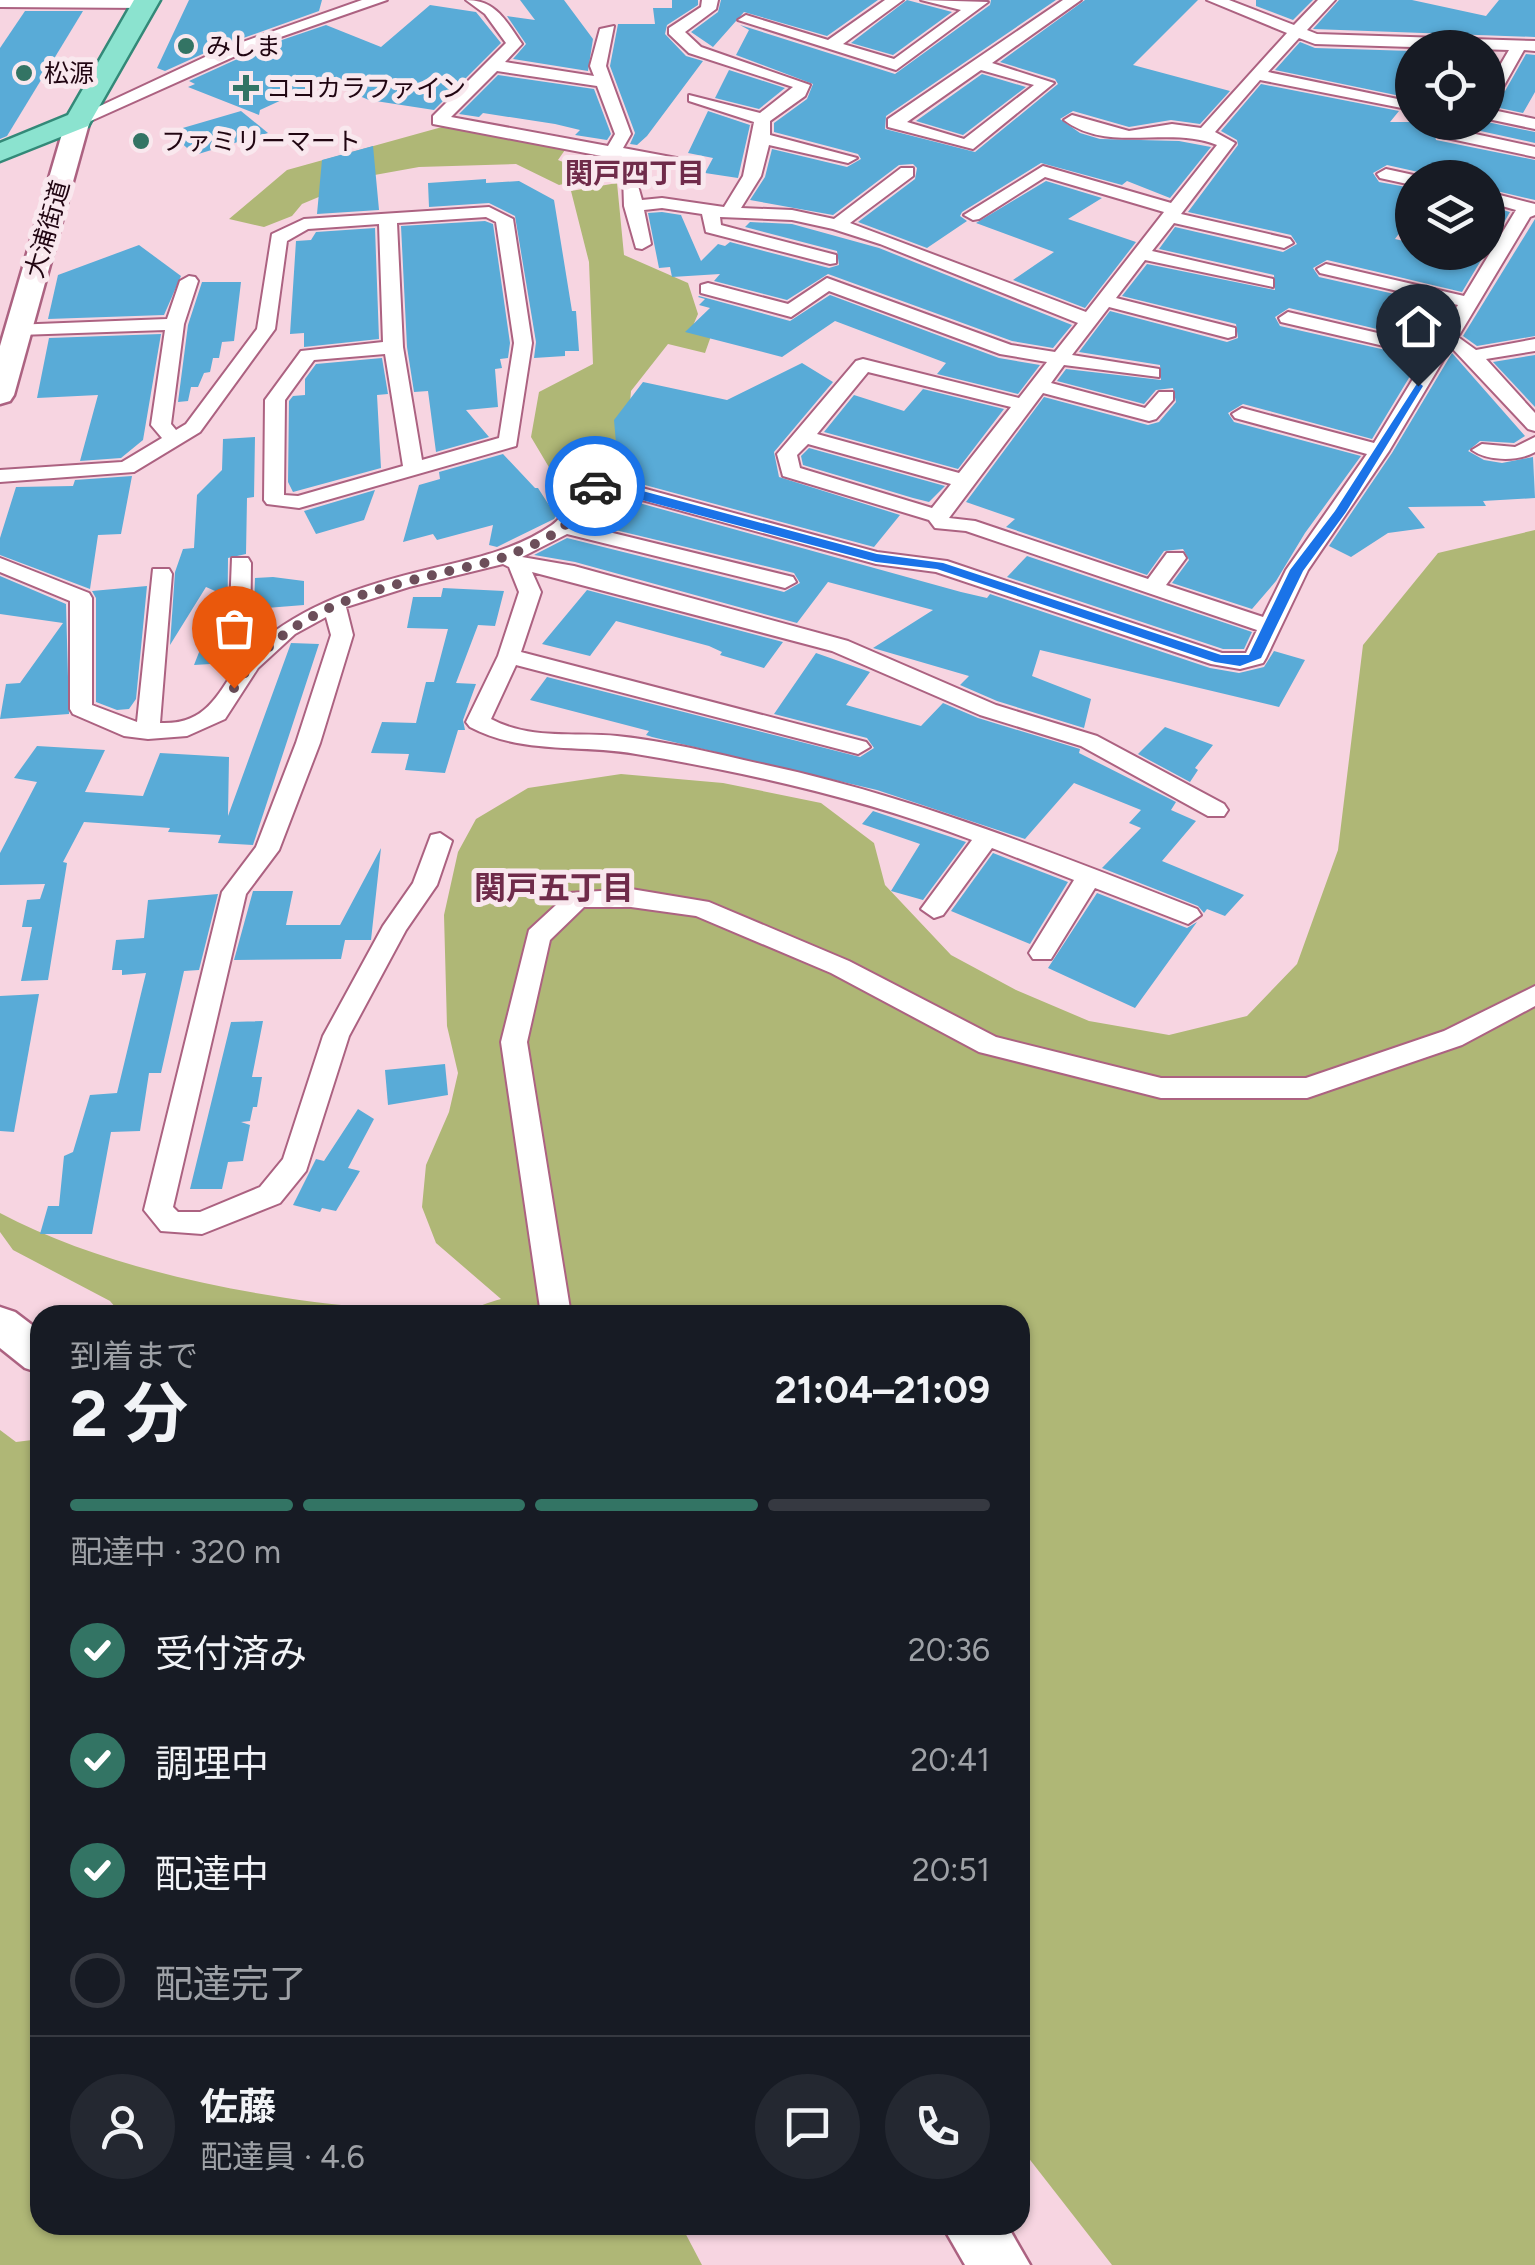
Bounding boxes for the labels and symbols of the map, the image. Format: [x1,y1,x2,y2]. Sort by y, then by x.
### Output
place label: みしま [206,31,281,61]
marker: みしま [175,35,197,57]
place label: 松源 [44,58,94,88]
marker: 松源 [13,62,35,84]
place label: ココカラファイン [266,73,466,103]
marker: ココカラファイン [235,77,257,99]
place label: ファミリーマート [161,126,361,156]
marker: ファミリーマート [130,130,152,152]
district label: 関戸四丁目 [565,156,705,190]
street label: 大浦街道 [19,177,75,281]
pin [1376,284,1461,387]
courier [545,436,645,536]
pin [192,586,277,689]
district label: 関戸五丁目 [474,869,634,907]

